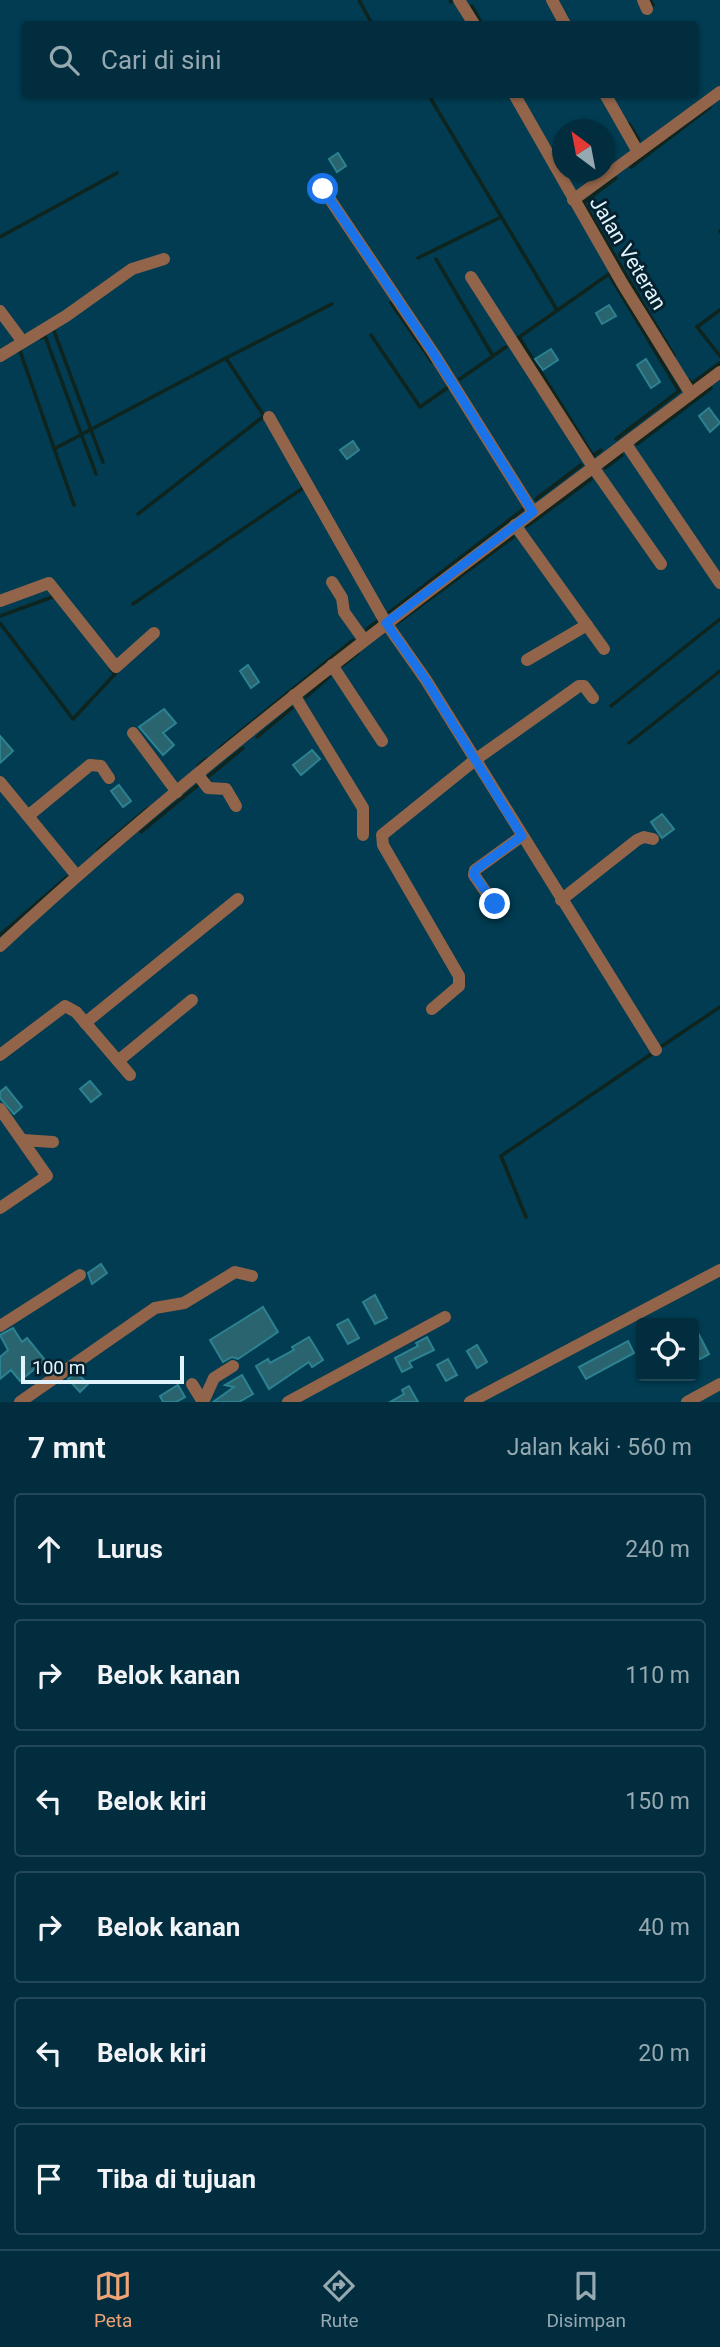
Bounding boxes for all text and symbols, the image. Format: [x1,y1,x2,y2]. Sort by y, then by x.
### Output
search box [21,21,699,98]
icon: search [45,41,83,79]
text: Cari di sini [101,45,222,75]
north arrow [552,119,615,182]
route start [307,173,338,204]
street label: Jalan Veteran [585,192,671,314]
route end [479,888,510,919]
map controls [636,1318,699,1381]
button: locate [636,1318,699,1381]
scale bar [21,1353,184,1385]
text: 100 m [32,1356,85,1379]
text: 7 mnt [28,1430,106,1465]
text: Jalan kaki · 560 m [507,1434,692,1461]
icon: ahead [30,1530,68,1568]
text: Lurus [97,1534,163,1564]
text: 240 m [625,1536,690,1563]
icon: right [30,1656,68,1694]
text: Belok kanan [97,1660,240,1690]
text: 110 m [625,1662,690,1689]
icon: left [30,1782,68,1820]
text: Belok kiri [97,1786,207,1816]
text: 150 m [625,1788,690,1815]
icon: right [30,1908,68,1946]
text: Belok kanan [97,1912,240,1942]
text: 40 m [638,1914,690,1941]
icon: left [30,2034,68,2072]
text: Belok kiri [97,2038,207,2068]
text: 20 m [638,2040,690,2067]
icon: arrive [30,2160,68,2198]
text: Tiba di tujuan [97,2164,256,2194]
tab: Peta [94,2267,132,2332]
tab: Rute [320,2267,359,2332]
tab: Disimpan [546,2267,626,2332]

